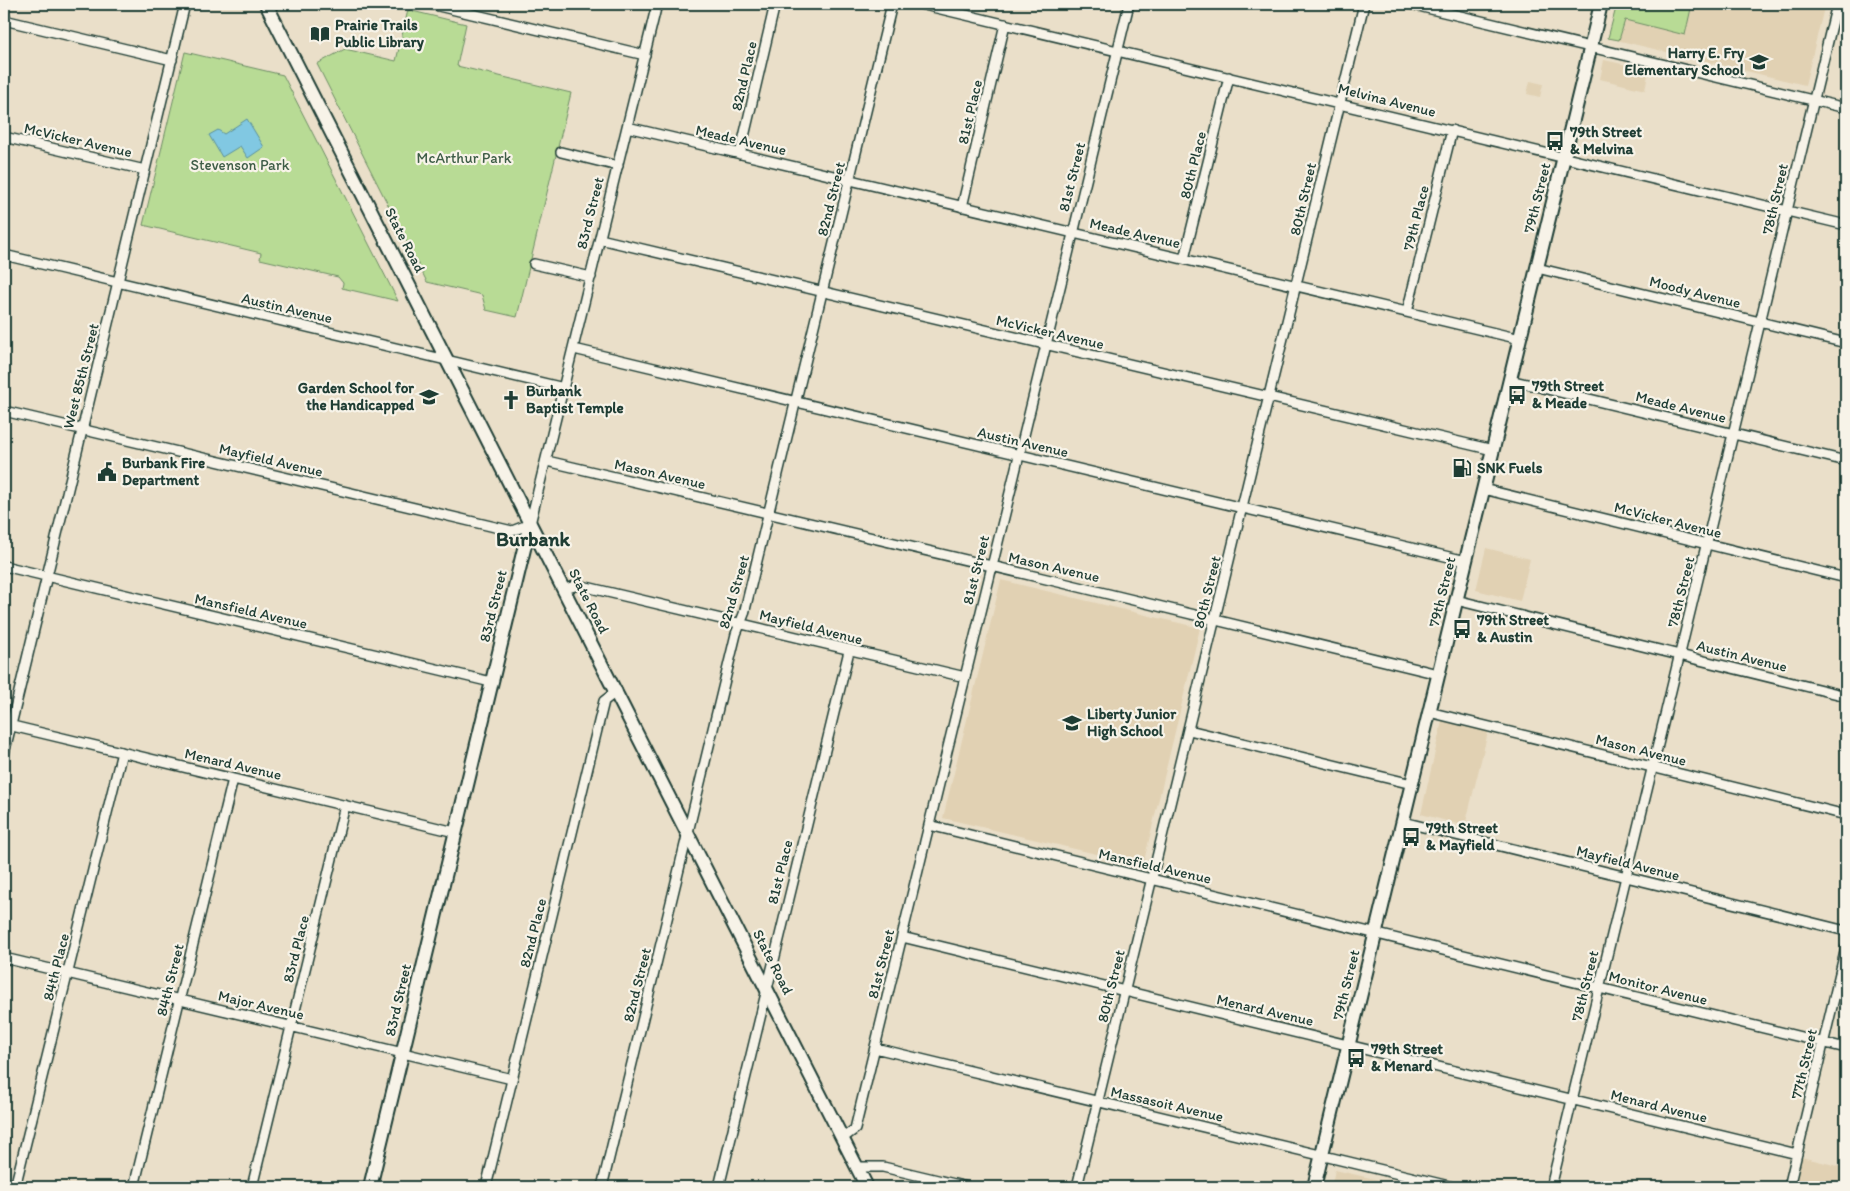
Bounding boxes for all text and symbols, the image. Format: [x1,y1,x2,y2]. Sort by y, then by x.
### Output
place label: Prairie Trails Public Library [335,16,425,52]
library icon: Prairie Trails Public Library [309,23,331,45]
street label: 82nd Place [727,39,761,113]
place label: Harry E. Fry Elementary School [1624,44,1745,80]
school or university icon: Harry E. Fry Elementary School [1748,51,1770,73]
street label: 81st Place [954,78,986,146]
street label: Melvina Avenue [1336,79,1438,121]
street label: McVicker Avenue [22,119,134,161]
street label: Meade Avenue [694,121,788,159]
place label: 79th Street & Melvina [1569,123,1642,158]
street label: 80th Place [1176,129,1210,201]
bus stop icon: 79th Street & Melvina [1544,130,1566,152]
street label: 81st Street [1055,140,1089,214]
park label: McArthur Park [417,149,512,167]
park label: Stevenson Park [190,156,290,174]
street label: 82nd Street [813,160,849,238]
street label: 80th Street [1286,161,1320,237]
street label: 79th Street [1520,161,1555,235]
street label: 78th Street [1758,161,1792,236]
street label: 83rd Street [572,175,608,251]
street label: 79th Place [1399,183,1433,253]
street label: State Road [381,204,429,276]
street label: Meade Avenue [1088,214,1182,252]
street label: Moody Avenue [1647,272,1743,312]
street label: Austin Avenue [240,289,334,327]
street label: McVicker Avenue [994,311,1106,353]
street label: West 85th Street [59,321,103,431]
place label: 79th Street & Meade [1531,377,1604,412]
place label: Garden School for the Handicapped [298,379,415,415]
place label: Burbank Baptist Temple [526,382,624,418]
bus stop icon: 79th Street & Meade [1506,384,1528,406]
school or university icon: Garden School for the Handicapped [418,386,440,408]
street label: Meade Avenue [1634,387,1728,427]
church icon: Burbank Baptist Temple [500,389,522,411]
street label: Austin Avenue [976,423,1070,461]
street label: Mayfield Avenue [217,439,325,481]
place label: Burbank Fire Department [122,454,205,490]
street label: Mason Avenue [613,455,707,493]
fuel station icon: SNK Fuels [1451,457,1473,479]
place label: SNK Fuels [1477,459,1543,477]
public building icon: Burbank Fire Department [96,461,118,483]
street label: McVicker Avenue [1612,498,1724,542]
district label: Burbank [496,527,571,551]
street label: 81st Street [959,533,993,607]
street label: Mason Avenue [1007,548,1101,586]
street label: 82nd Street [715,553,753,631]
street label: 80th Street [1189,554,1225,630]
street label: 78th Street [1664,554,1699,629]
street label: 79th Street [1425,555,1460,629]
street label: State Road [565,565,613,637]
street label: 83rd Street [475,568,511,644]
street label: Mansfield Avenue [193,589,309,633]
street label: Mayfield Avenue [757,605,865,649]
place label: 79th Street & Austin [1476,611,1549,646]
bus stop icon: 79th Street & Austin [1451,618,1473,640]
street label: Austin Avenue [1695,636,1789,676]
place label: Liberty Junior High School [1087,705,1177,741]
school or university icon: Liberty Junior High School [1061,712,1083,734]
street label: Mason Avenue [1594,730,1688,770]
street label: Menard Avenue [183,744,283,784]
place label: 79th Street & Mayfield [1425,819,1498,855]
bus stop icon: 79th Street & Mayfield [1400,826,1422,848]
street label: 81st Place [763,838,797,906]
street label: Mayfield Avenue [1574,841,1682,885]
street label: Mansfield Avenue [1097,844,1213,888]
street label: 82nd Place [516,896,550,970]
street label: 83rd Place [279,914,313,984]
street label: State Road [749,926,797,998]
street label: 81st Street [864,927,898,1001]
street label: 84th Place [39,931,73,1003]
street label: 84th Street [152,942,188,1018]
street label: 82nd Street [619,946,655,1024]
street label: 80th Street [1093,948,1129,1024]
street label: 79th Street [1329,948,1364,1022]
street label: 78th Street [1568,948,1603,1023]
street label: 83rd Street [381,962,415,1038]
street label: Monitor Avenue [1607,967,1709,1009]
street label: Major Avenue [216,986,306,1024]
street label: Menard Avenue [1215,990,1315,1030]
street label: 77th Street [1787,1027,1821,1101]
place label: 79th Street & Menard [1370,1040,1443,1075]
bus stop icon: 79th Street & Menard [1345,1047,1367,1069]
street label: Massasoit Avenue [1109,1082,1225,1126]
street label: Menard Avenue [1609,1085,1709,1127]

